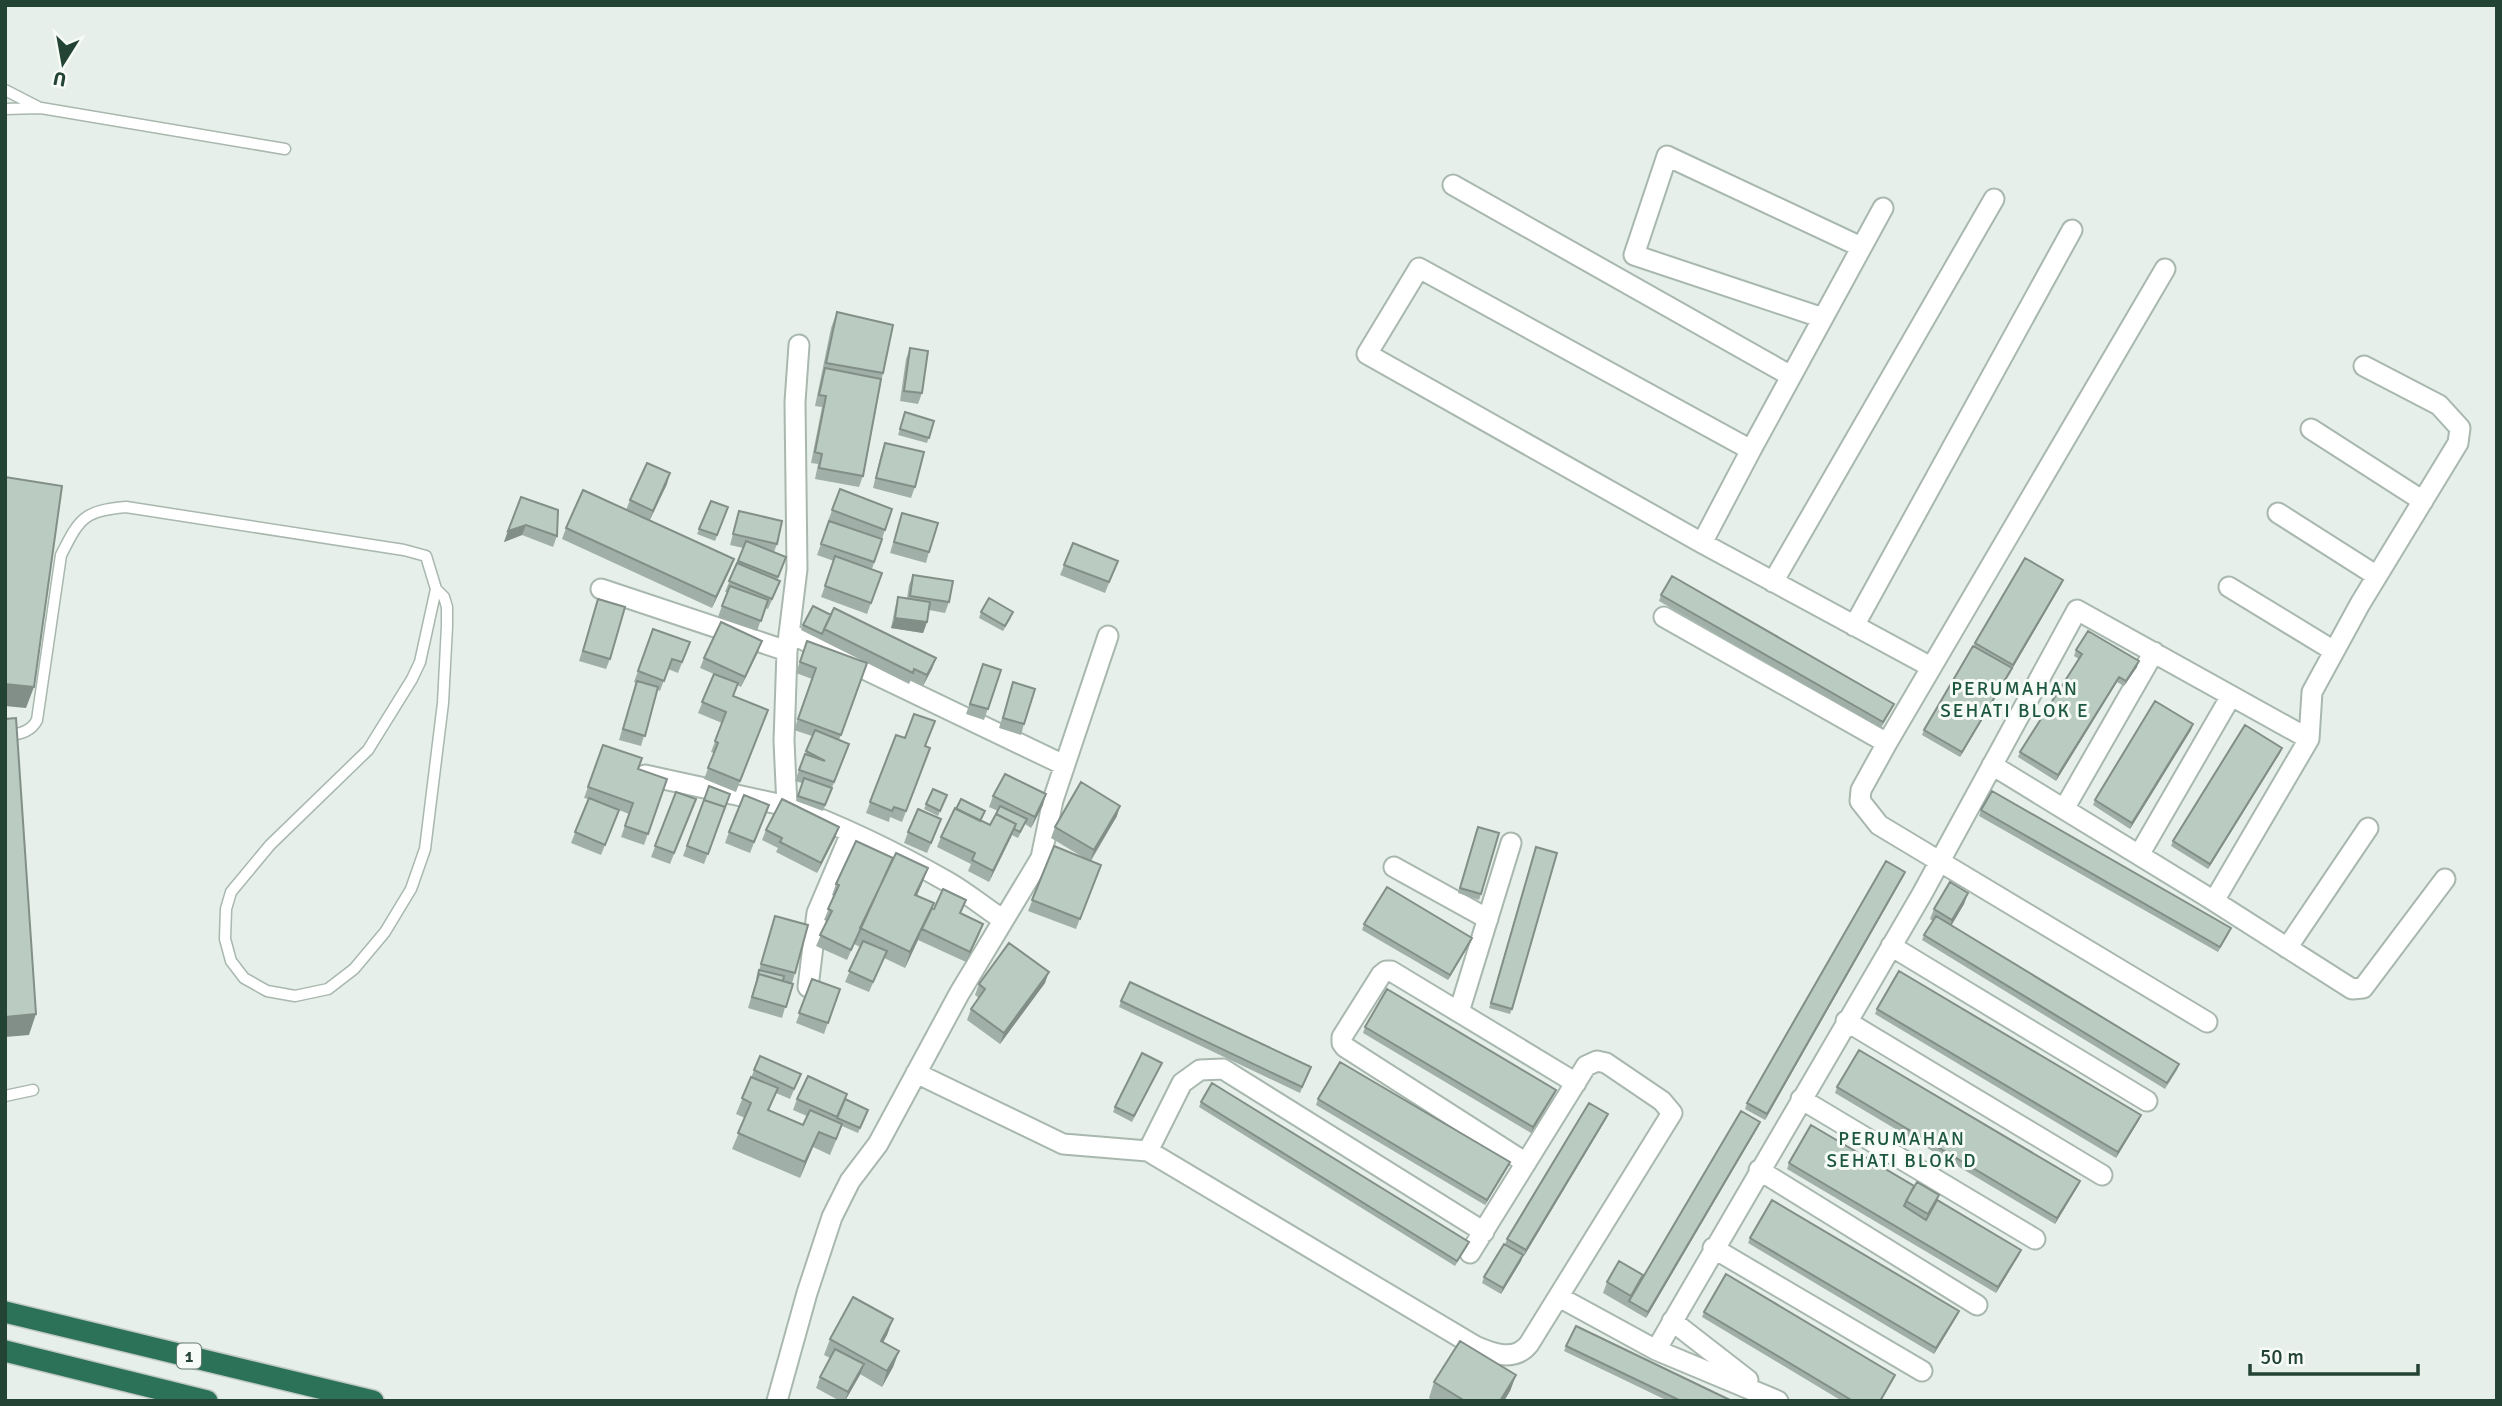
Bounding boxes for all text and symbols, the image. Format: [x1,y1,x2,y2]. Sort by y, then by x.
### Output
north arrow [28,28,98,98]
text: U [51,66,69,92]
district label: PERUMAHAN SEHATI BLOK E [1940,677,2090,723]
district label: PERUMAHAN SEHATI BLOK D [1827,1127,1977,1173]
scale bar [2250,1332,2418,1376]
road number: 1 [177,1344,201,1368]
text: 50 m [2260,1344,2304,1370]

